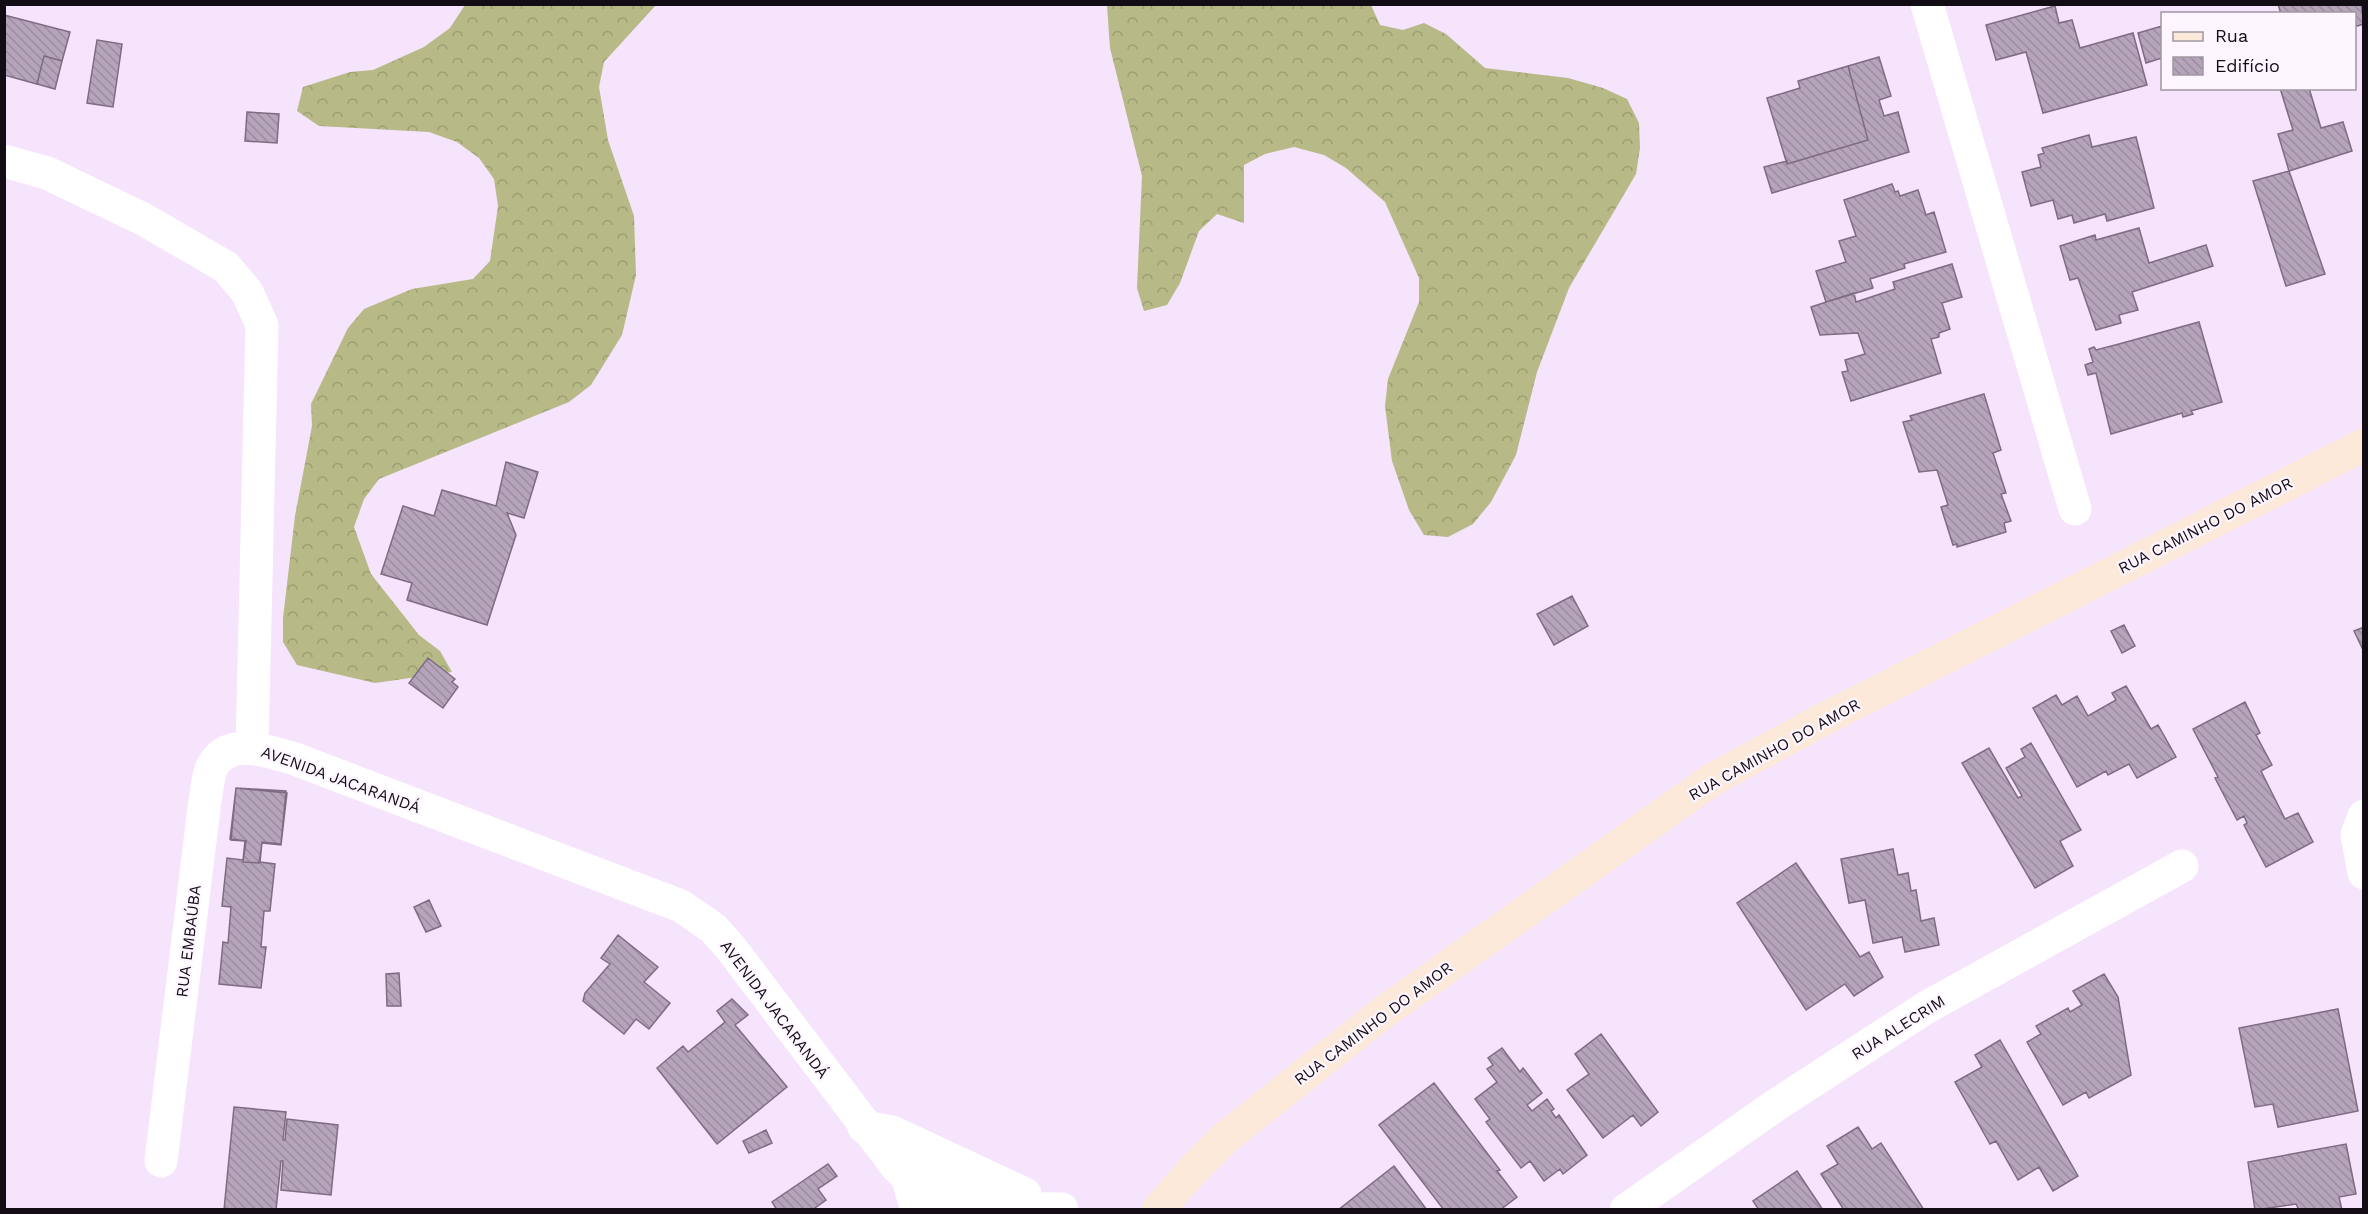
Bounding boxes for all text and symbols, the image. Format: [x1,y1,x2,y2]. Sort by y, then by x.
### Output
legend [2161,12,2356,90]
text: Rua [2215,25,2248,46]
text: Edifício [2215,55,2280,76]
street label: RUA CAMINHO DO AMOR [2115,473,2296,578]
street label: RUA CAMINHO DO AMOR [1685,694,1863,805]
street label: AVENIDA JACARANDÁ [259,742,423,817]
street label: RUA EMBAÚBA [172,883,205,999]
street label: AVENIDA JACARANDÁ [716,937,833,1082]
street label: RUA CAMINHO DO AMOR [1291,958,1456,1089]
street label: RUA ALECRIM [1848,991,1948,1064]

